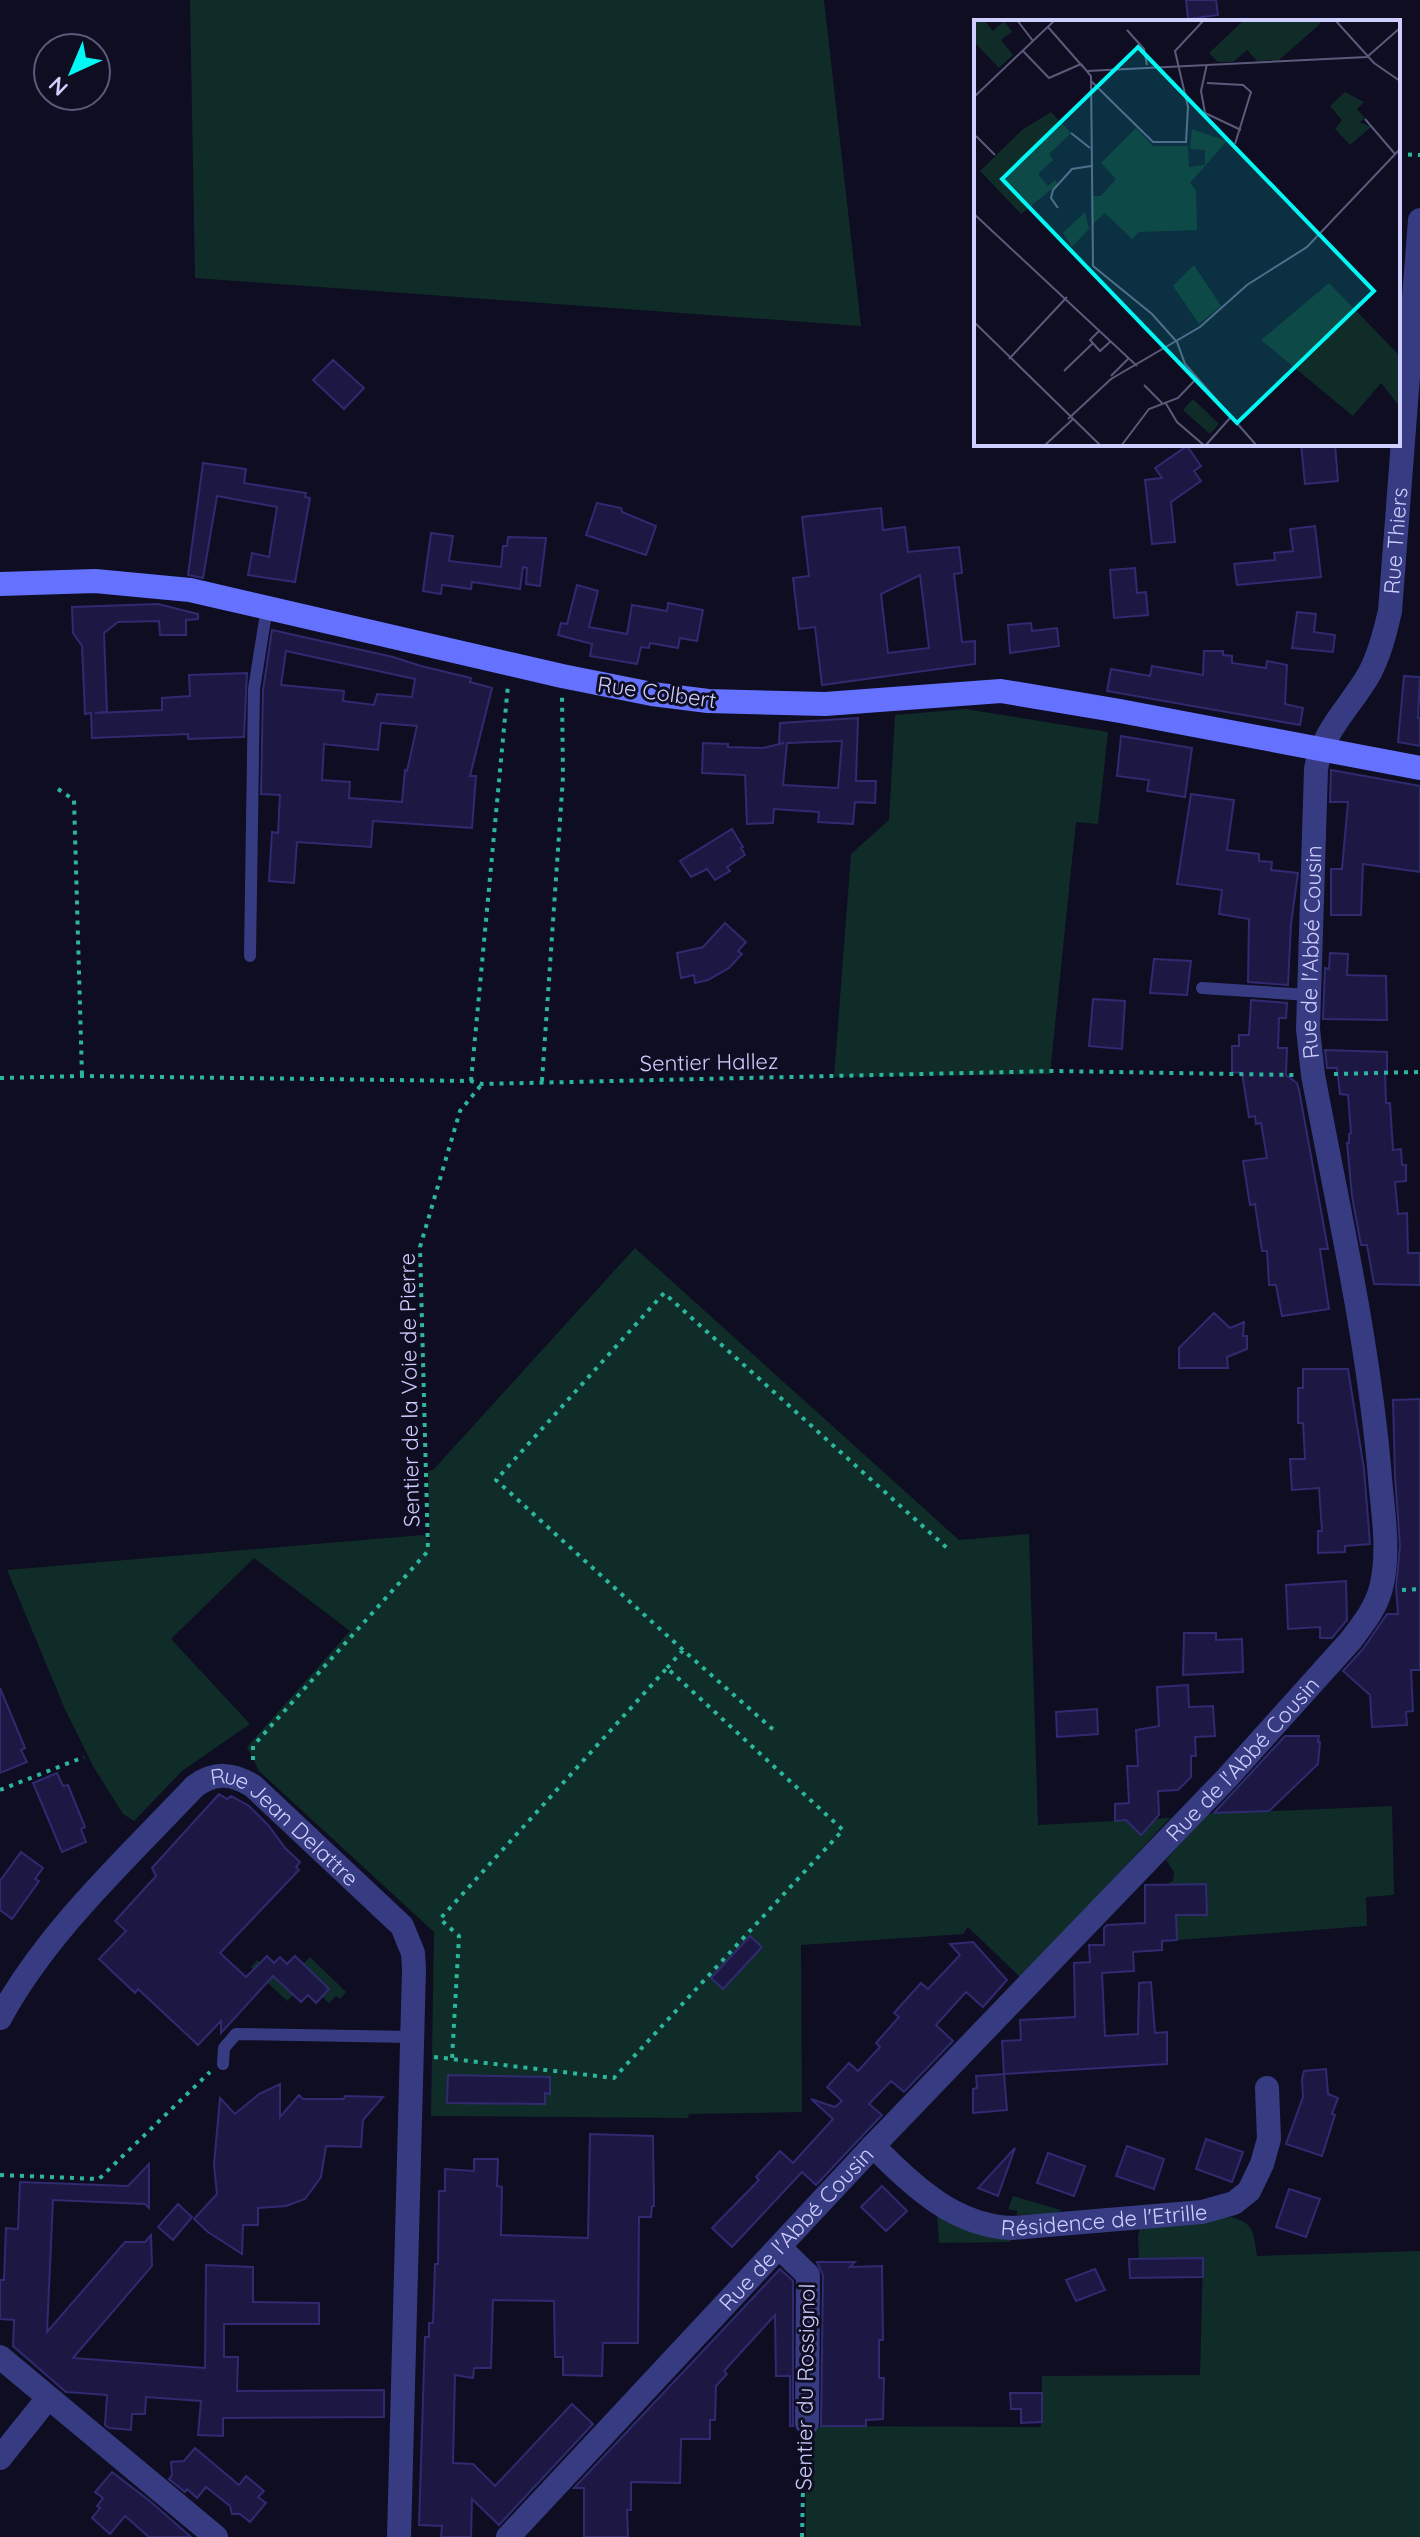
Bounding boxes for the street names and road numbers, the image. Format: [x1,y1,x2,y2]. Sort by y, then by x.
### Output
street label: Rue Thiers [1377,486,1413,595]
street label: Rue Colbert [596,670,718,714]
street label: Rue de l'Abbé Cousin [1294,845,1328,1060]
street label: Sentier Hallez [639,1047,779,1077]
street label: Sentier de la Voie de Pierre [393,1253,425,1527]
street label: Rue de l'Abbé Cousin [1160,1671,1325,1847]
street label: Rue Jean Delattre [208,1761,365,1892]
street label: Rue de l'Abbé Cousin [713,2141,879,2316]
street label: Résidence de l'Etrille [1000,2198,1209,2242]
street label: Sentier du Rossignol [789,2283,821,2491]

